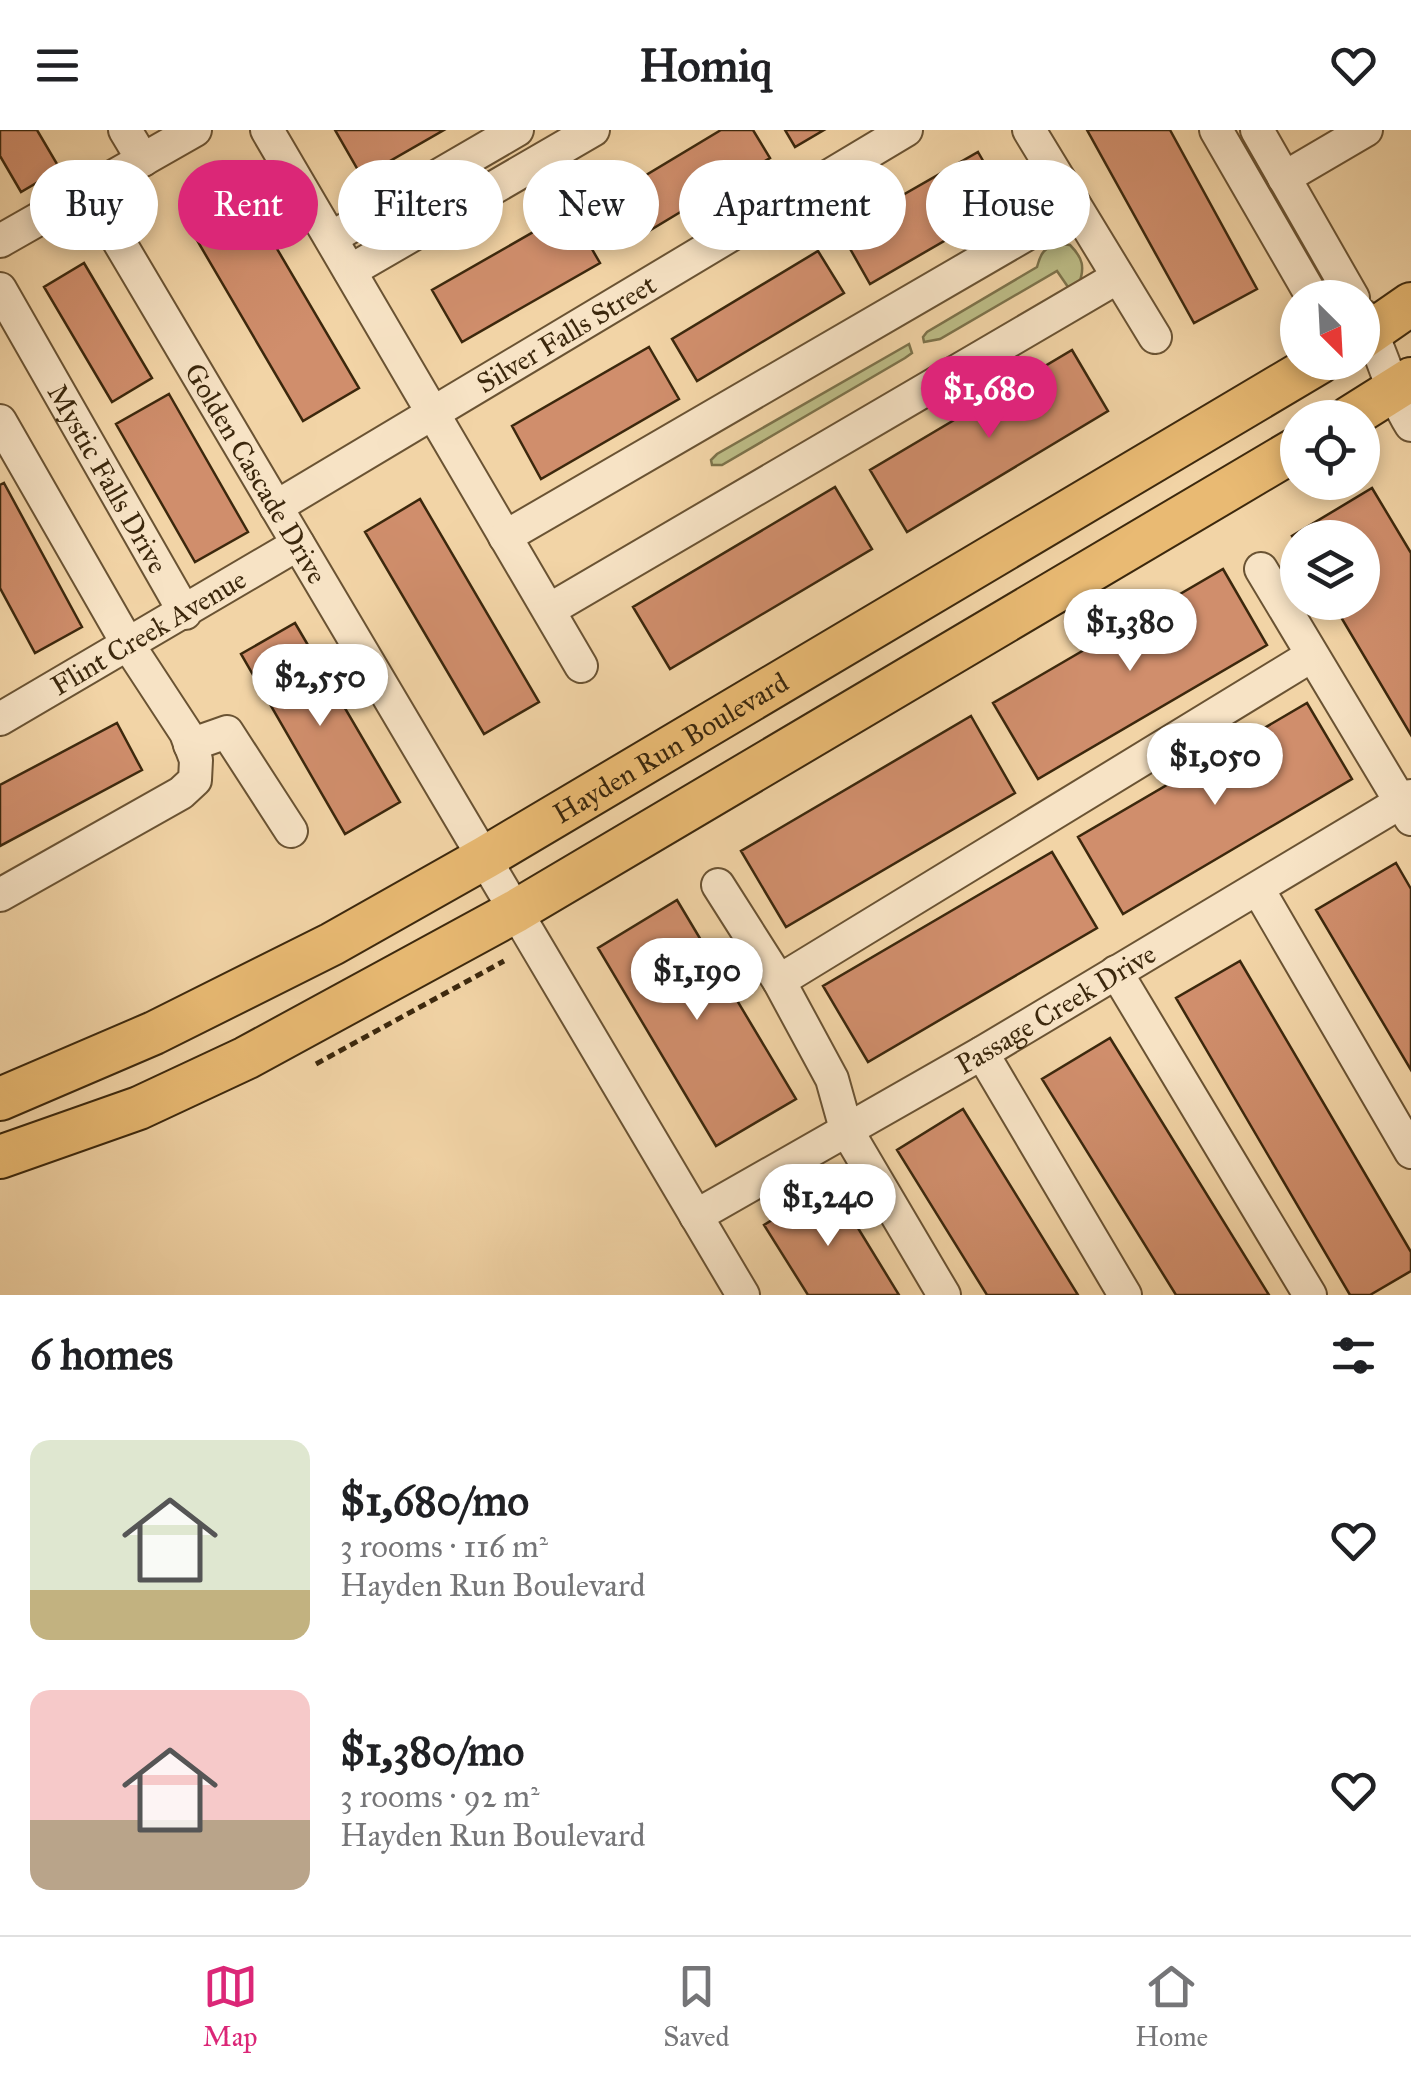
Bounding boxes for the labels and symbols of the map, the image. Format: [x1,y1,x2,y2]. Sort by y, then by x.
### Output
street label: Silver Falls Street [470,266,662,401]
north arrow [1280,280,1380,380]
pin: $1,680 [908,356,1070,441]
street label: Golden Cascade Drive [177,357,335,590]
street label: Mystic Falls Drive [40,377,176,579]
street label: Flint Creek Avenue [44,561,252,703]
pin: $1,380 [1049,589,1211,674]
pin: $2,550 [239,644,401,729]
street label: Hayden Run Boulevard [547,664,794,831]
pin: $1,050 [1134,723,1296,808]
street label: Passage Creek Drive [949,936,1162,1082]
pin: $1,190 [616,938,778,1023]
pin: $1,240 [747,1164,909,1249]

